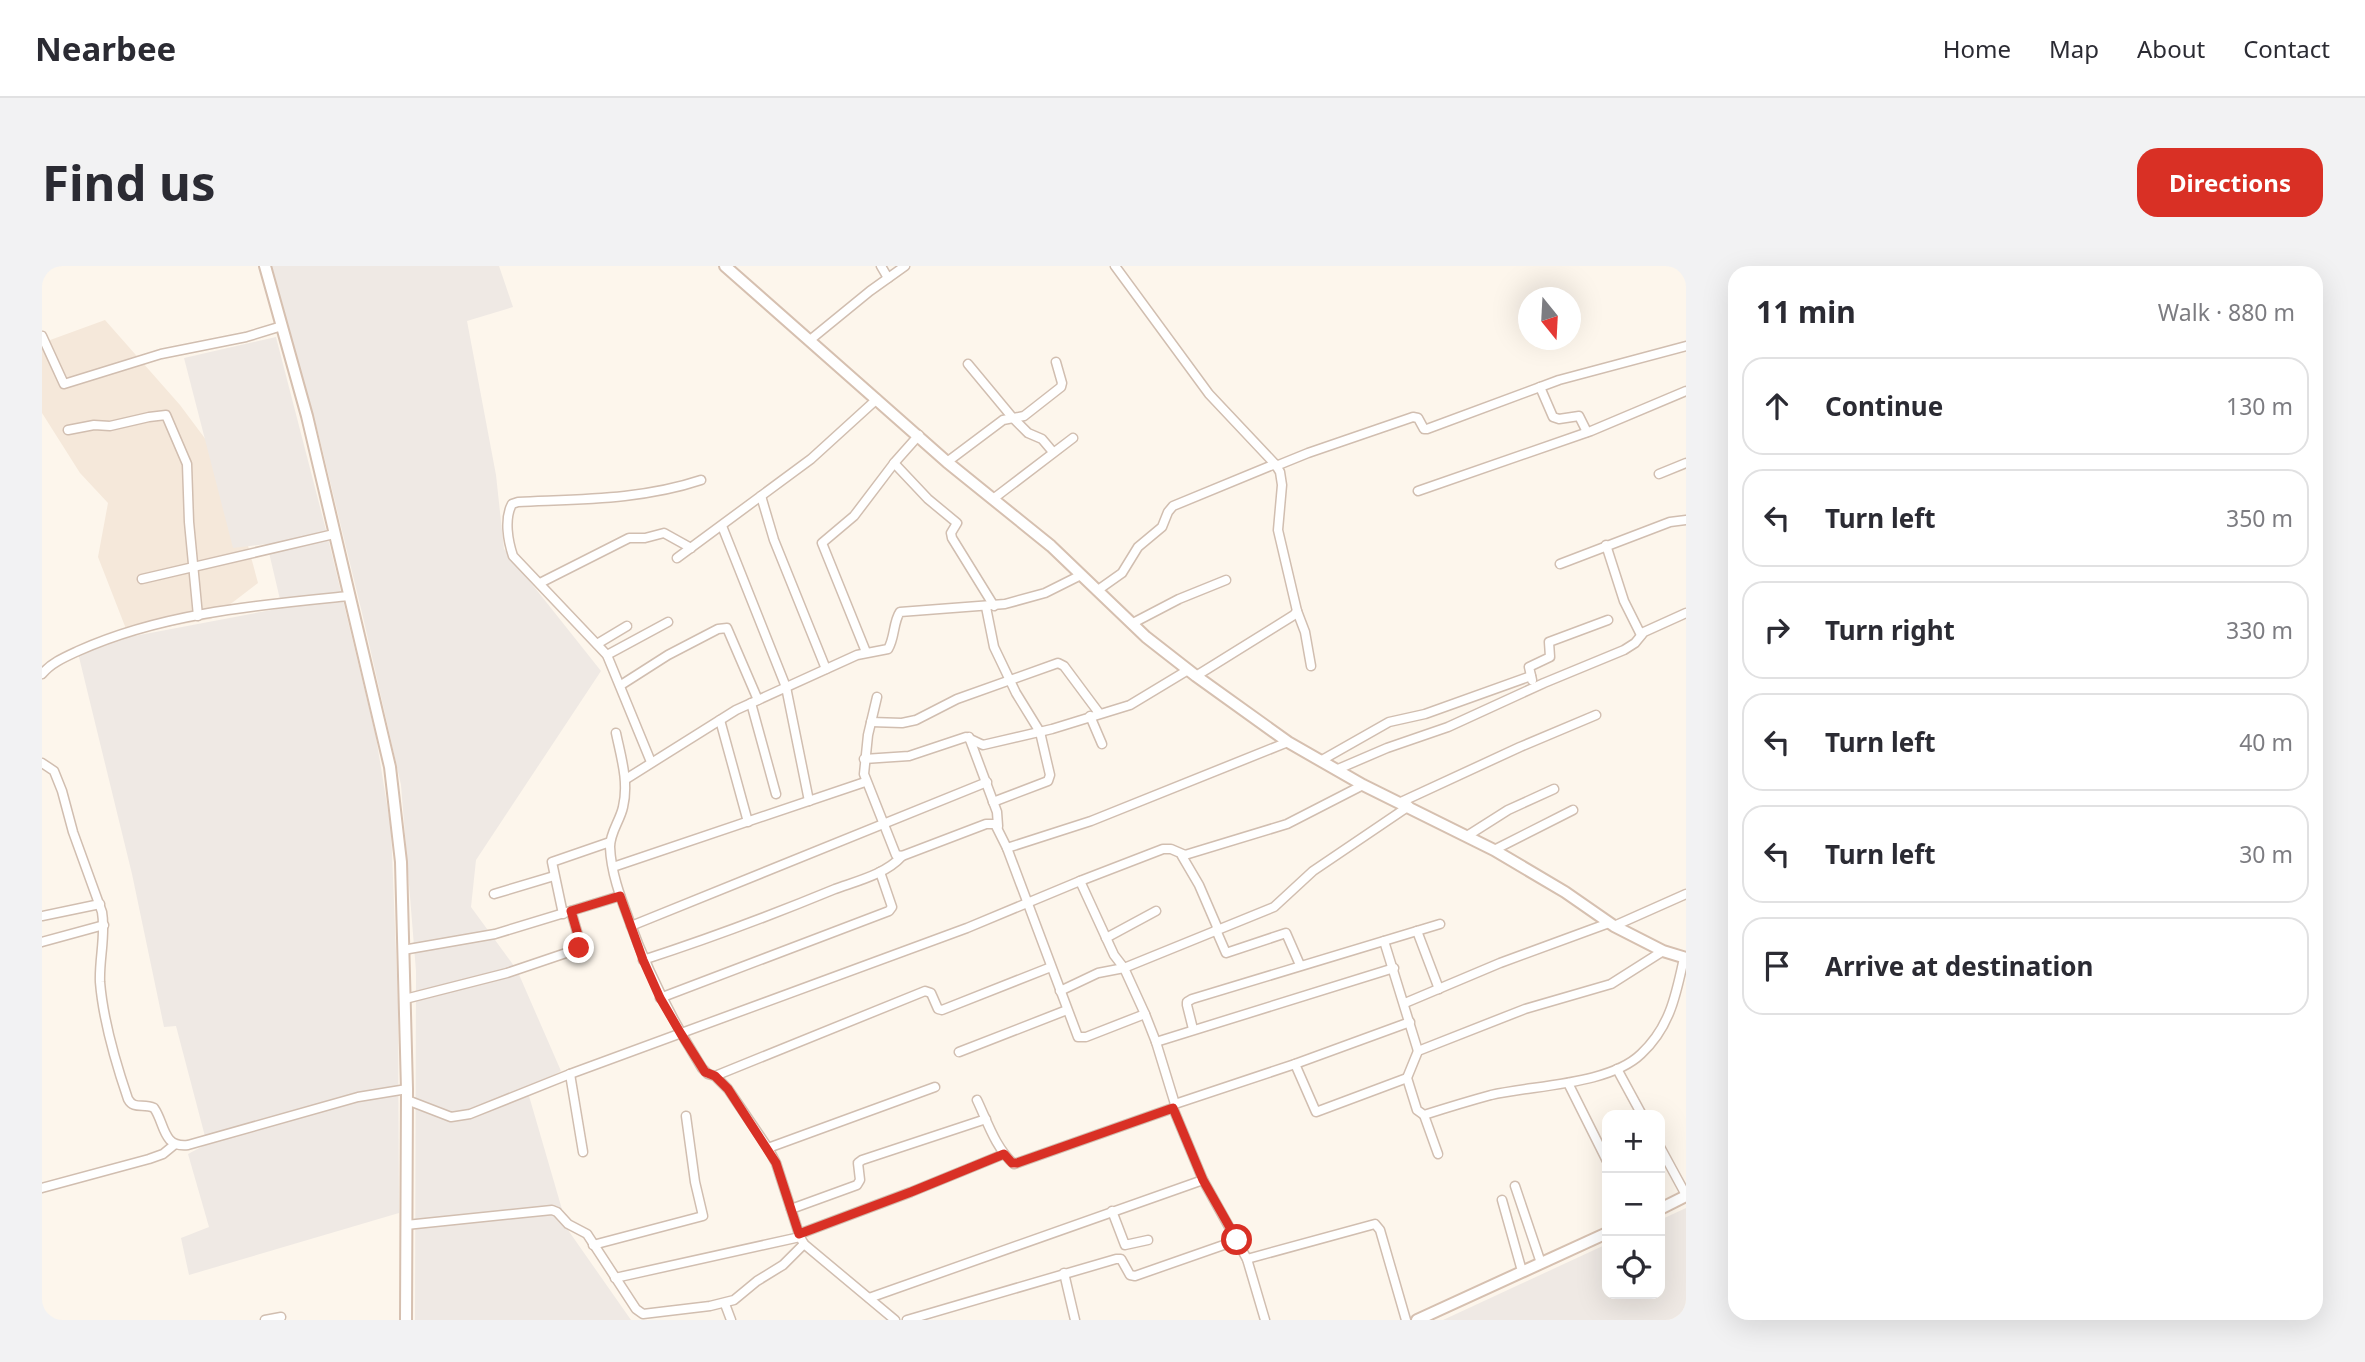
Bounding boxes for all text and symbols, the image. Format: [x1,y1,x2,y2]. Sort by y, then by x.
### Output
text: Nearbee [35,26,176,71]
text: Home [1943,32,2011,65]
text: Map [2049,32,2099,65]
text: About [2137,32,2205,65]
text: Contact [2243,32,2330,65]
button: Directions [2137,148,2323,217]
text: Find us [42,149,216,215]
north arrow [1518,287,1581,350]
text: 11 min [1756,291,1856,332]
text: Walk · 880 m [2158,296,2295,328]
icon: ahead [1758,387,1796,425]
text: Continue [1825,388,1943,424]
text: 130 m [2226,390,2293,422]
icon: left [1758,499,1796,537]
text: Turn left [1825,500,1936,536]
text: 350 m [2226,502,2293,534]
icon: right [1758,611,1796,649]
text: Turn right [1825,612,1955,648]
text: 330 m [2226,614,2293,646]
icon: left [1758,723,1796,761]
text: Turn left [1825,724,1936,760]
text: 40 m [2239,726,2293,758]
icon: left [1758,835,1796,873]
text: Turn left [1825,836,1936,872]
text: 30 m [2239,838,2293,870]
route end [563,932,594,963]
icon: arrive [1758,947,1796,985]
text: Arrive at destination [1825,948,2094,984]
map controls [1602,1110,1665,1299]
button: + [1602,1110,1665,1173]
button: − [1602,1173,1665,1236]
route start [1221,1224,1252,1255]
button: locate [1602,1236,1665,1299]

